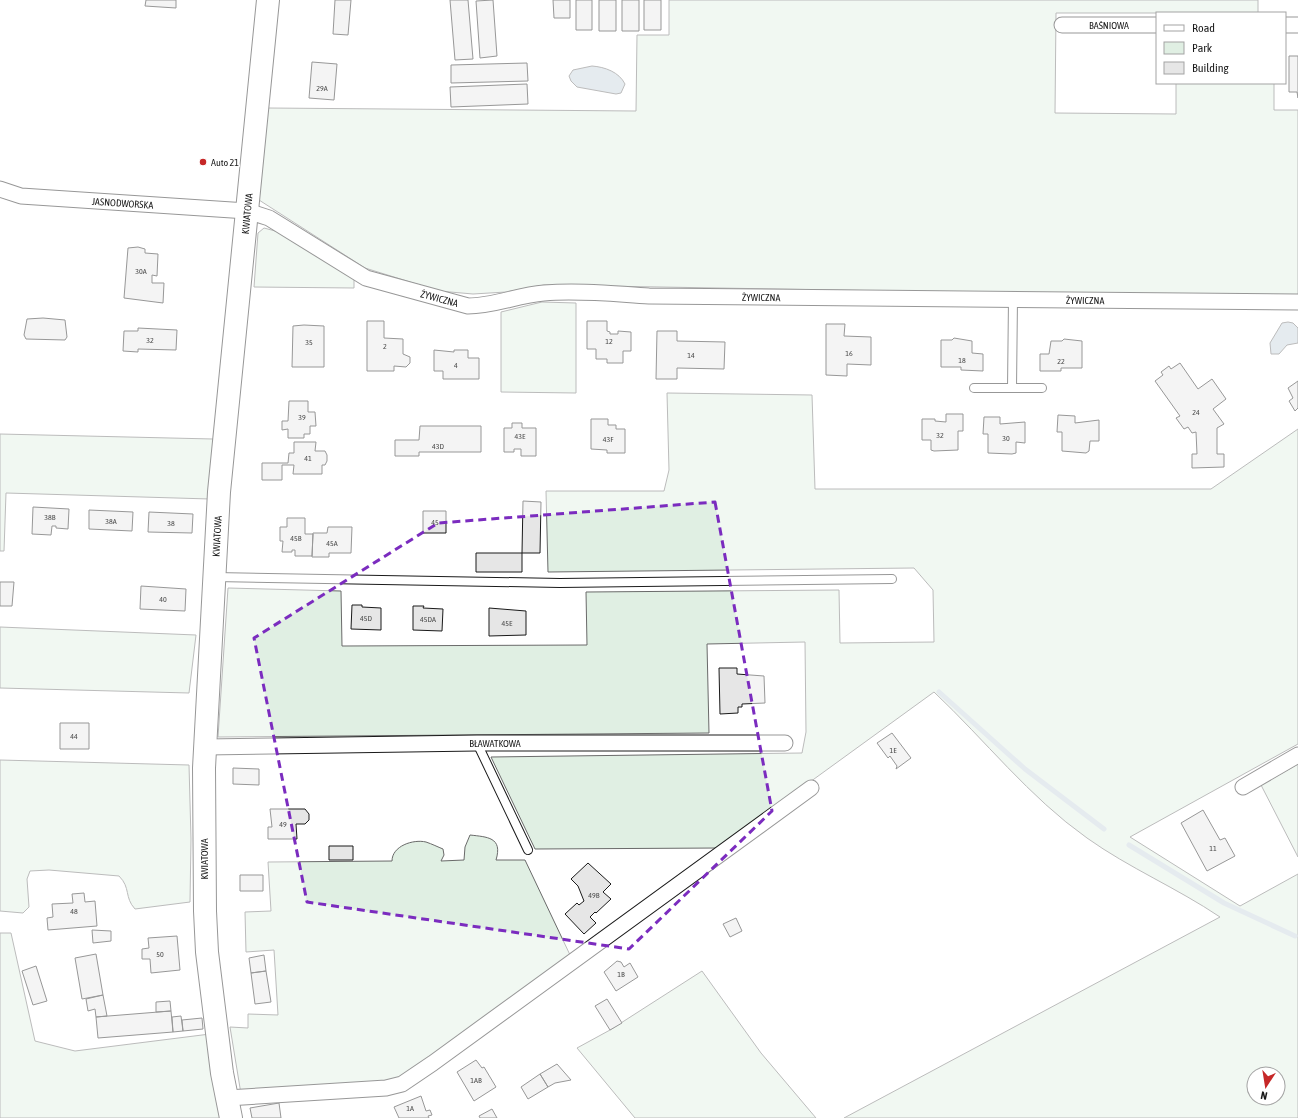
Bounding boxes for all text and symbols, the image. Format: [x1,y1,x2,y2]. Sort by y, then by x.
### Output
legend [1156,12,1286,84]
street label: BAŚNIOWA [1089,20,1129,31]
text: Road [1192,21,1215,35]
text: Park [1192,41,1213,55]
text: Building [1192,61,1230,75]
house number: 29A [316,84,328,93]
marker: Auto 21 [198,157,208,167]
place label: Auto 21 [211,157,239,168]
street label: KWIATOWA [239,193,254,235]
street label: JASNODWORSKA [92,195,154,210]
house number: 30A [135,267,147,276]
street label: ŻYWICZNA [419,288,460,309]
street label: ŻYWICZNA [742,291,781,303]
street label: ŻYWICZNA [1066,294,1104,306]
house number: 32 [146,336,154,345]
house number: 12 [605,337,613,346]
house number: 35 [305,338,313,347]
house number: 2 [383,342,387,351]
house number: 16 [845,349,853,358]
house number: 14 [687,351,695,360]
house number: 18 [958,356,966,365]
house number: 22 [1057,357,1065,366]
house number: 4 [454,361,458,370]
house number: 24 [1192,408,1200,417]
house number: 39 [298,413,306,422]
house number: 32 [936,431,944,440]
house number: 43E [515,432,526,441]
house number: 30 [1002,434,1010,443]
house number: 43F [603,435,614,444]
house number: 43D [432,442,445,451]
house number: 41 [304,454,312,463]
house number: 38B [44,513,56,522]
street label: KWIATOWA [210,515,223,557]
house number: 38A [105,517,117,526]
house number: 45 [431,518,439,527]
house number: 38 [167,519,175,528]
house number: 45B [290,534,302,543]
house number: 45A [326,539,338,548]
house number: 40 [159,595,167,604]
house number: 45D [360,614,373,623]
house number: 45DA [420,615,436,624]
house number: 45E [502,619,513,628]
house number: 44 [70,732,78,741]
street label: BŁAWATKOWA [469,737,521,749]
house number: 1E [889,746,897,755]
house number: 49 [279,820,287,829]
street label: KWIATOWA [199,838,210,880]
house number: 11 [1209,844,1217,853]
house number: 49B [588,891,600,900]
house number: 48 [70,907,78,916]
house number: 50 [156,950,164,959]
house number: 1B [617,970,625,979]
north arrow [1246,1066,1286,1106]
house number: 1AB [470,1076,482,1085]
text: N [1259,1089,1268,1102]
house number: 1A [406,1104,414,1113]

